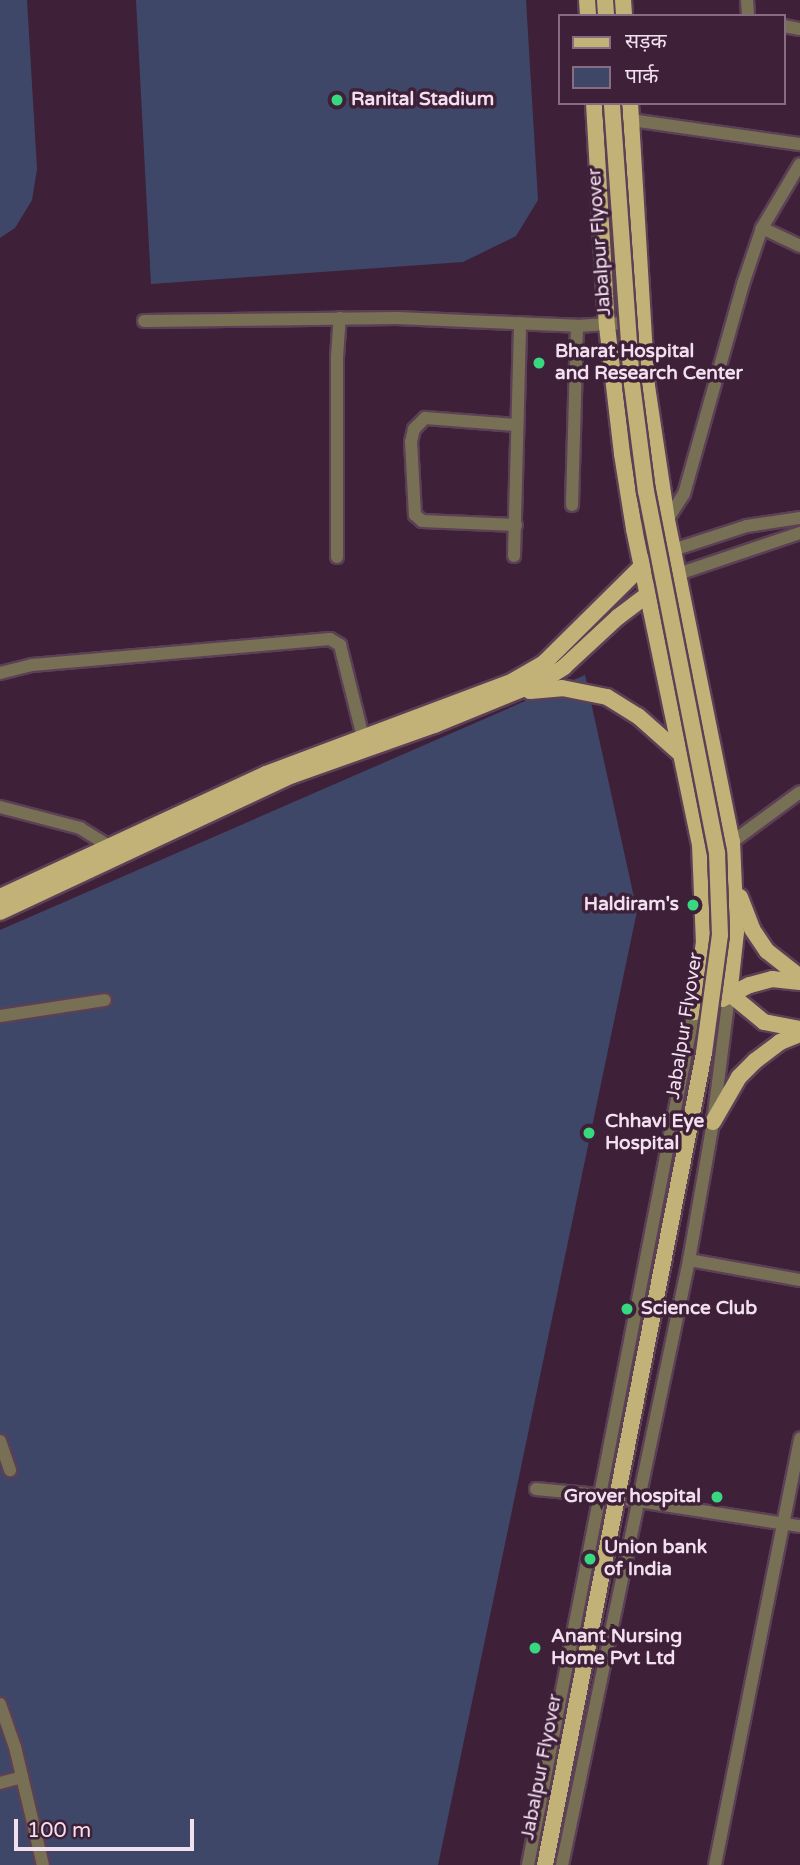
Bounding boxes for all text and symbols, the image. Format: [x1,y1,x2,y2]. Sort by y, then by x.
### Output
legend [558,14,786,105]
text: सड़क [625,29,667,54]
text: पार्क [625,64,659,89]
place label: Ranital Stadium [351,89,494,111]
marker: Ranital Stadium [329,92,345,108]
street label: Jabalpur Flyover [583,167,617,317]
place label: Bharat Hospital and Research Center [555,341,743,385]
marker: Bharat Hospital and Research Center [529,353,549,373]
place label: Haldiram's [584,894,679,916]
marker: Haldiram's [685,897,701,913]
street label: Jabalpur Flyover [662,951,708,1101]
place label: Chhavi Eye Hospital [605,1111,704,1155]
marker: Chhavi Eye Hospital [579,1123,599,1143]
place label: Science Club [641,1298,757,1320]
marker: Science Club [619,1301,635,1317]
place label: Grover hospital [564,1486,701,1508]
marker: Grover hospital [707,1487,727,1507]
place label: Union bank of India [604,1537,707,1581]
marker: Union bank of India [582,1551,598,1567]
place label: Anant Nursing Home Pvt Ltd [551,1626,682,1670]
marker: Anant Nursing Home Pvt Ltd [525,1638,545,1658]
street label: Jabalpur Flyover [517,1692,567,1842]
scale bar [18,1806,198,1850]
text: 100 m [27,1818,91,1843]

